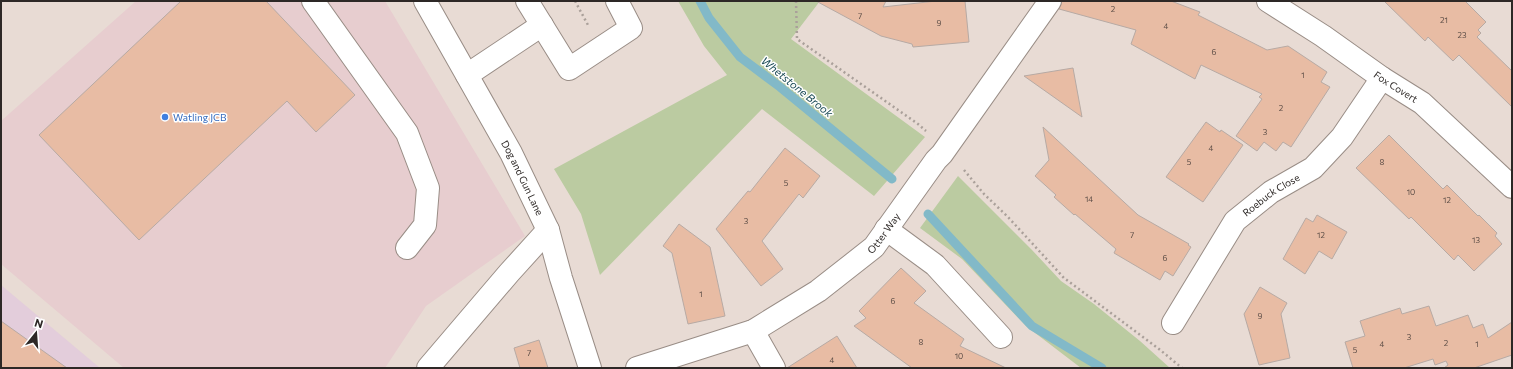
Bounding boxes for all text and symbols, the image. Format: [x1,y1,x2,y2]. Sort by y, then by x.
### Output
house number: 2 [1111,4,1116,14]
house number: 7 [858,11,862,21]
house number: 21 [1440,15,1448,25]
house number: 9 [937,18,942,28]
house number: 4 [1164,21,1169,31]
house number: 23 [1458,30,1467,40]
house number: 6 [1212,47,1217,57]
water label: Whetstone Brook [759,54,837,120]
street label: Fox Covert [1372,68,1420,105]
house number: 1 [1301,70,1305,80]
house number: 2 [1279,103,1284,113]
place label: Watling JCB [173,111,227,123]
marker: Watling JCB [160,112,170,122]
house number: 3 [1263,127,1268,137]
street label: Dog and Gun Lane [499,138,546,217]
house number: 4 [1209,143,1214,153]
house number: 5 [1187,157,1192,167]
house number: 8 [1380,157,1385,167]
street label: Roebuck Close [1240,171,1302,219]
house number: 5 [784,178,789,188]
house number: 10 [1407,187,1415,197]
house number: 14 [1085,194,1093,204]
house number: 12 [1443,195,1451,205]
street label: Otter Way [865,211,902,256]
house number: 3 [744,216,749,226]
house number: 7 [1130,230,1134,240]
house number: 12 [1317,230,1325,240]
house number: 13 [1472,235,1480,245]
house number: 6 [1163,253,1168,263]
house number: 1 [699,289,703,299]
house number: 6 [891,296,896,306]
house number: 9 [1258,311,1263,321]
north arrow [16,313,56,353]
text: N [33,316,45,330]
house number: 3 [1407,332,1412,342]
house number: 8 [919,337,924,347]
house number: 2 [1444,338,1449,348]
house number: 4 [1380,339,1385,349]
house number: 1 [1475,339,1479,349]
house number: 5 [1353,345,1358,355]
house number: 7 [527,348,531,358]
house number: 10 [955,351,963,361]
house number: 4 [830,355,835,365]

